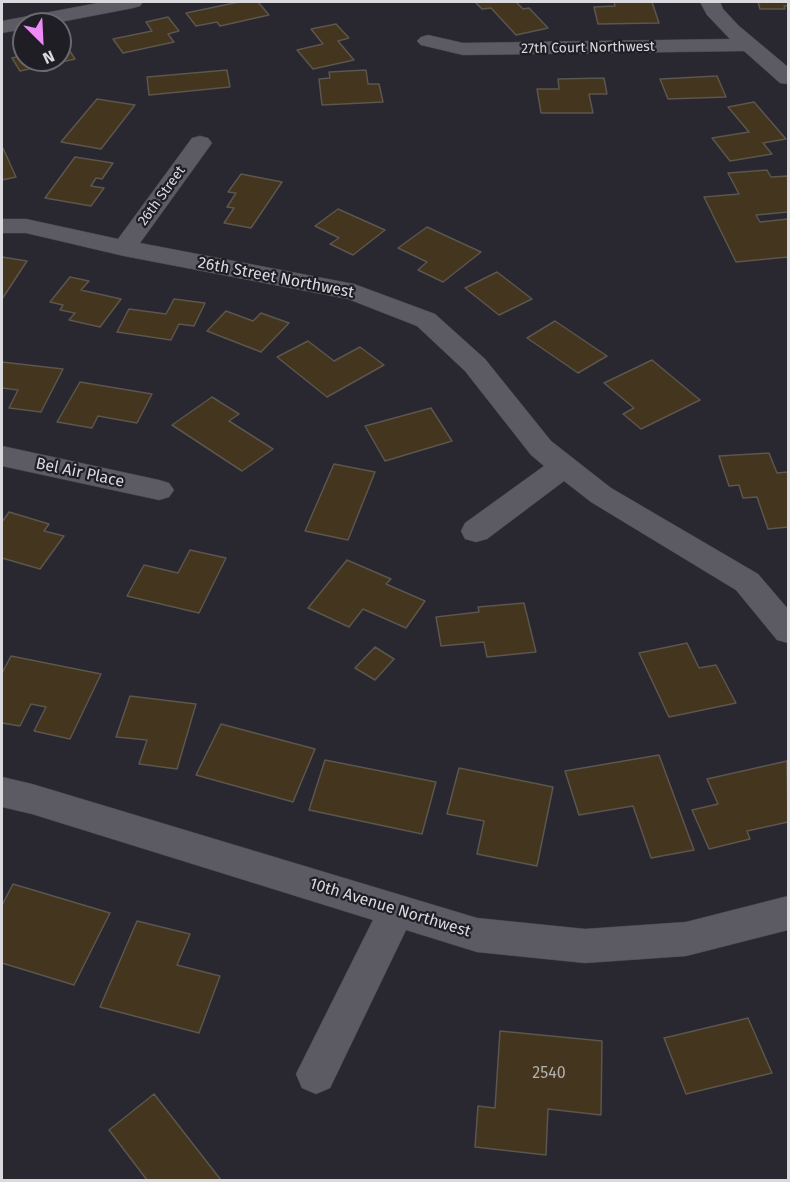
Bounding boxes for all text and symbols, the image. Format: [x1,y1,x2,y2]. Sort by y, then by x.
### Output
north arrow [12,12,72,72]
street label: 27th Court Northwest [521,38,655,58]
text: N [40,46,57,68]
street label: 26th Street [135,163,189,229]
street label: 26th Street Northwest [196,253,356,303]
street label: Bel Air Place [34,454,126,492]
street label: 10th Avenue Northwest [307,874,473,942]
house number: 2540 [532,1064,566,1084]

